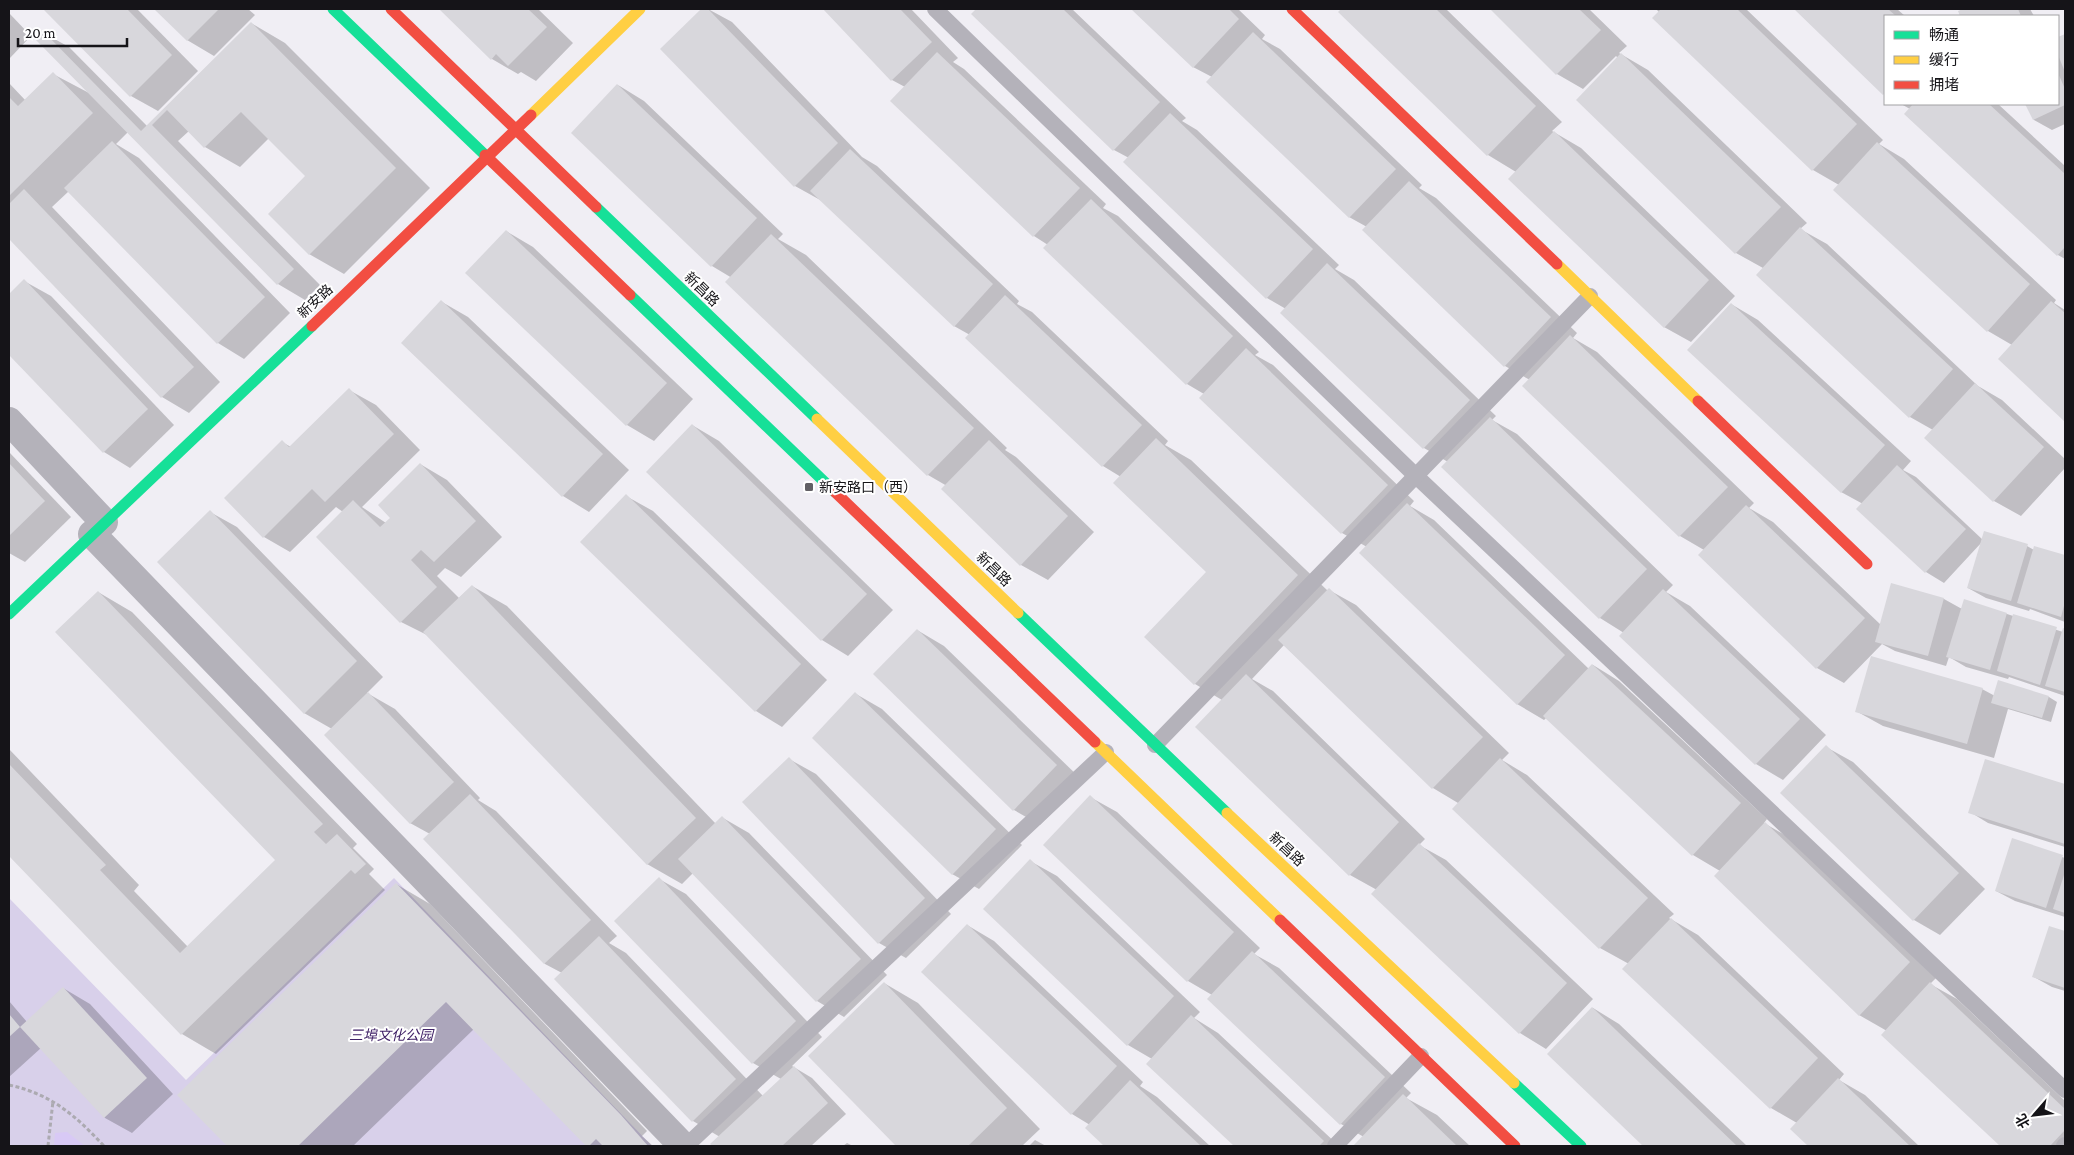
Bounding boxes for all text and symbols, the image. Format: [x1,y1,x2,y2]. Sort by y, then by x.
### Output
scale bar [18,15,126,47]
legend [1884,15,2059,105]
text: 20 m [25,25,56,41]
text: 畅通 [1929,27,1959,43]
text: 缓行 [1929,52,1959,68]
text: 拥堵 [1929,77,1959,93]
street label: 新昌路 [681,269,723,309]
street label: 新安路 [294,281,336,321]
place label: 新安路口（西） [819,479,917,495]
marker: 新安路口（西） [803,481,815,493]
street label: 新昌路 [973,549,1015,589]
street label: 新昌路 [1266,829,1308,869]
park label: 三埠文化公园 [349,1027,435,1043]
north arrow [2009,1090,2059,1140]
text: 北 [2012,1111,2033,1131]

